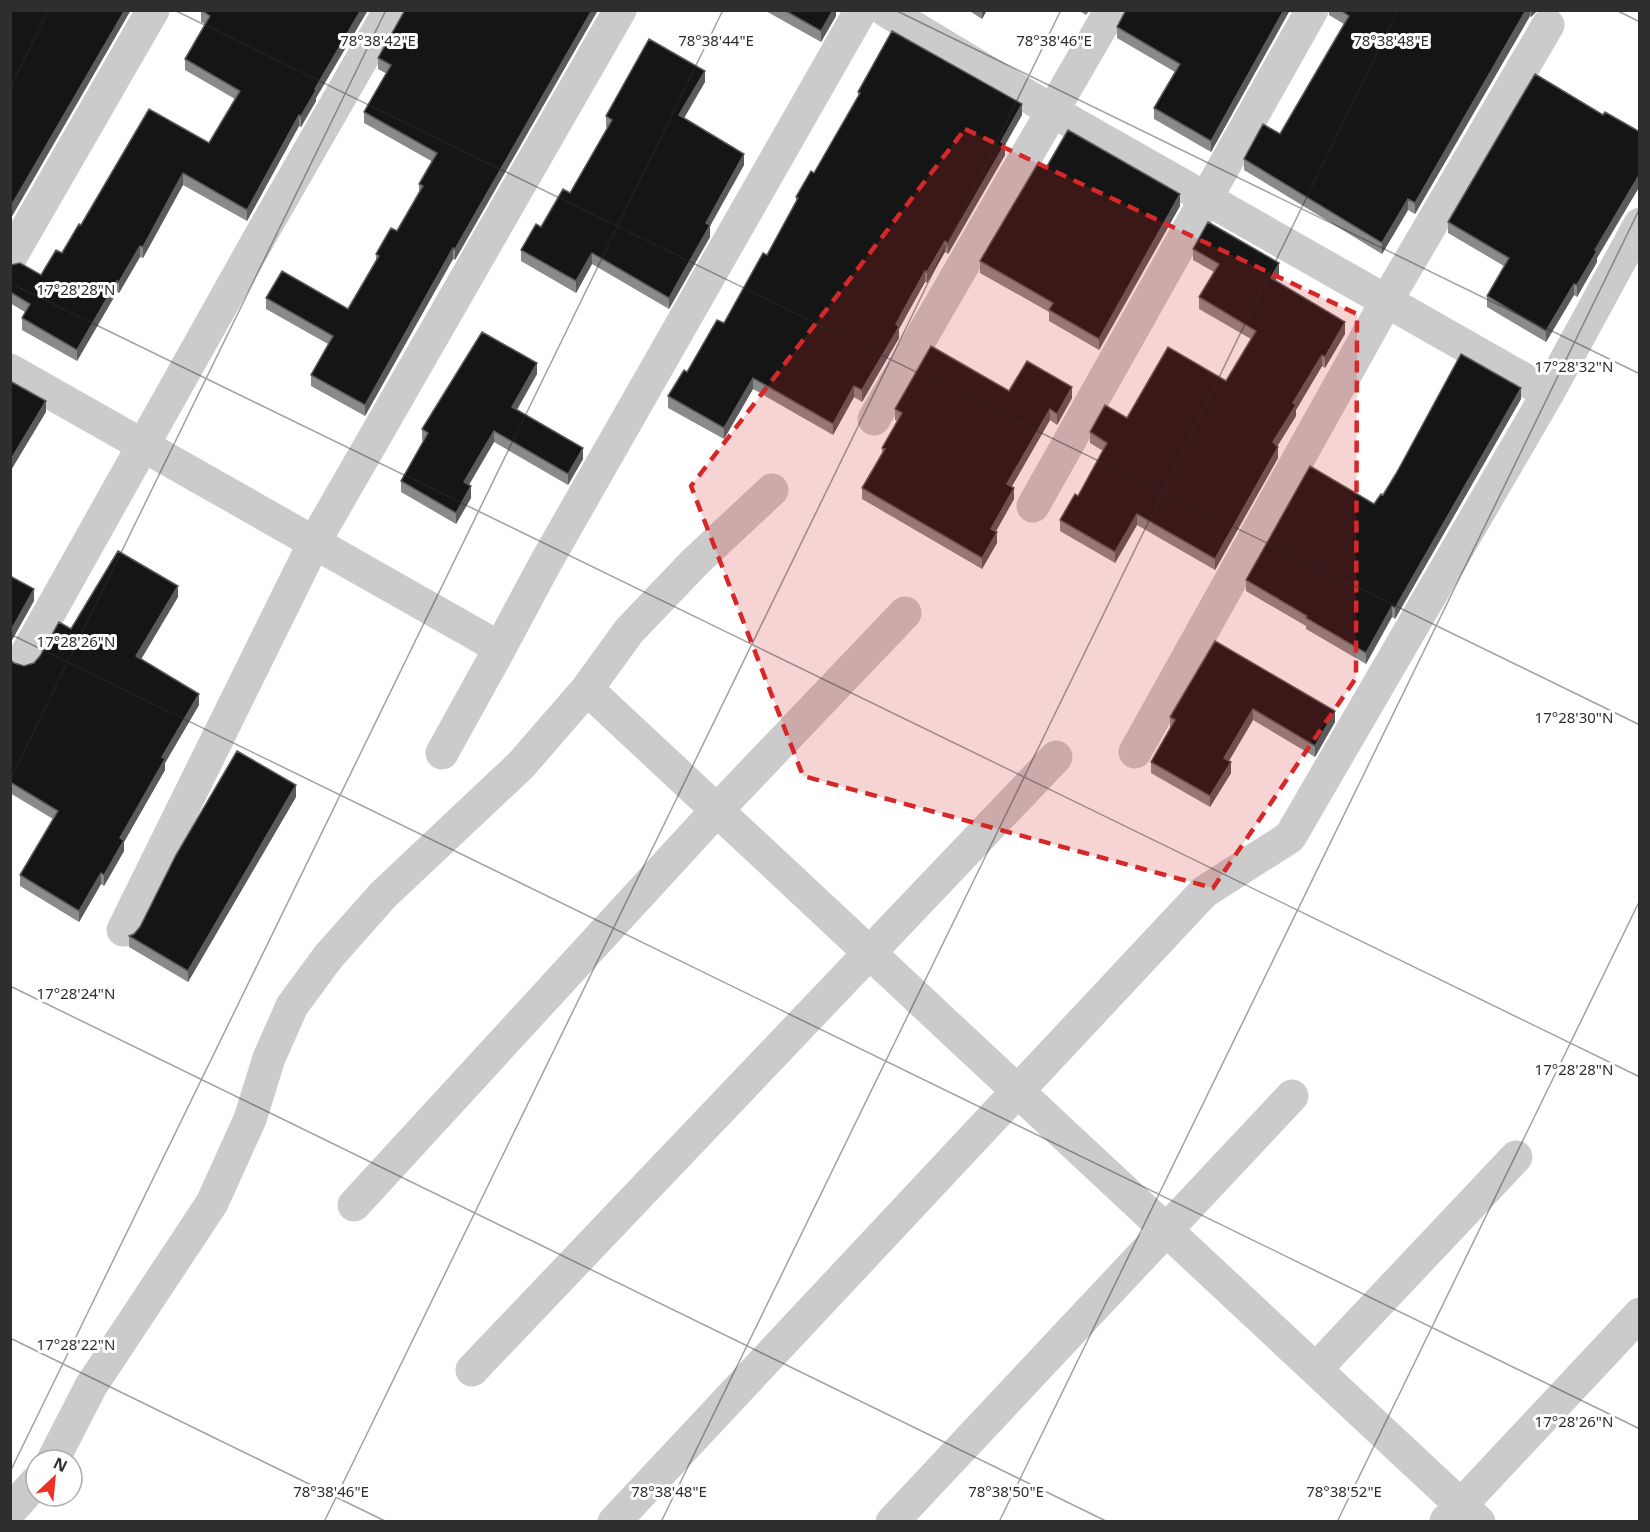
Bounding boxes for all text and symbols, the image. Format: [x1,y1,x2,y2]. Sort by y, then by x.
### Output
text: 78°38'42"E [340,30,416,50]
text: 78°38'44"E [678,30,754,50]
text: 78°38'46"E [1016,30,1092,50]
text: 78°38'48"E [1353,30,1429,50]
text: 17°28'28"N [37,279,115,299]
text: 17°28'32"N [1535,356,1613,376]
text: 17°28'26"N [37,631,115,651]
text: 17°28'30"N [1535,707,1613,727]
text: 17°28'24"N [37,983,115,1003]
text: 17°28'28"N [1535,1059,1613,1079]
text: 17°28'22"N [37,1334,115,1354]
text: 17°28'26"N [1535,1411,1613,1431]
north arrow [24,1448,84,1508]
text: N [50,1452,71,1477]
text: 78°38'46"E [293,1481,369,1501]
text: 78°38'48"E [631,1481,707,1501]
text: 78°38'50"E [968,1481,1044,1501]
text: 78°38'52"E [1306,1481,1382,1501]

